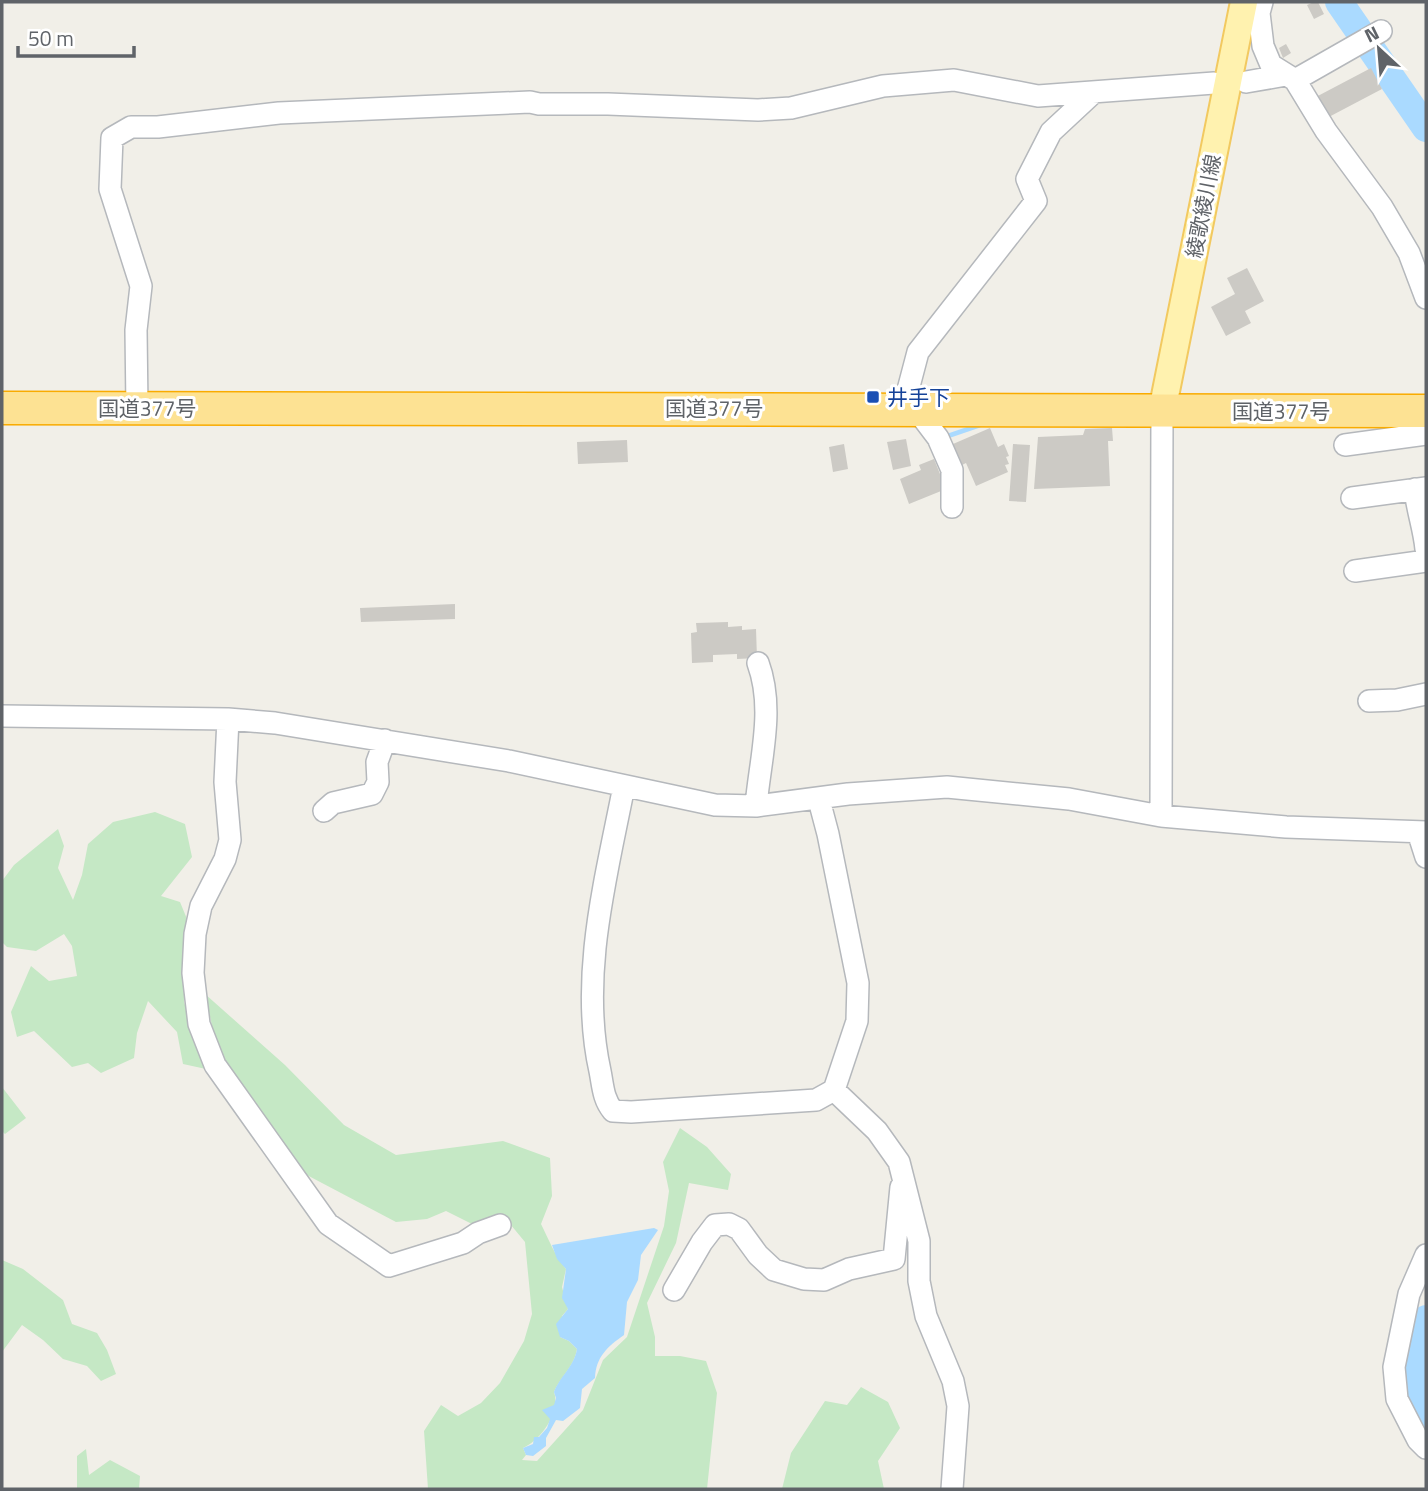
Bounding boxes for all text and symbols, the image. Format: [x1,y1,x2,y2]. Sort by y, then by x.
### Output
scale bar [18,14,133,58]
north arrow [1344,14,1414,84]
text: N [1359,17,1384,49]
text: 50 m [28,22,74,54]
street label: 綾歌綾川線 [1177,151,1229,261]
place label: 井手下 [887,381,950,413]
marker: 井手下 [865,389,881,405]
street label: 国道377号 [98,392,196,424]
street label: 国道377号 [665,392,763,424]
street label: 国道377号 [1232,395,1330,427]

